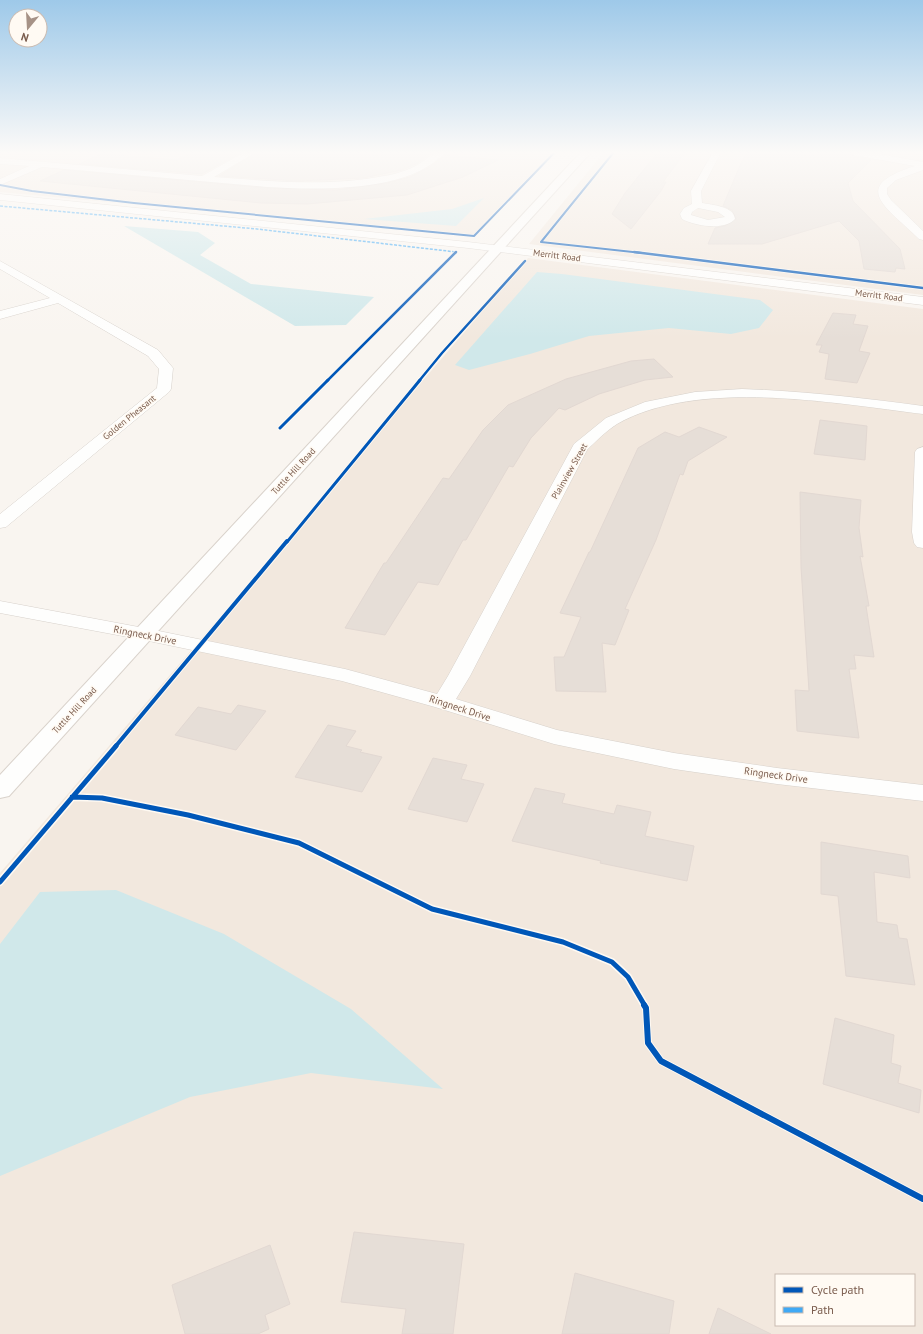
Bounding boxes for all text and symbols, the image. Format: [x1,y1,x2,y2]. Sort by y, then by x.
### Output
north arrow [8,8,48,48]
text: N [19,30,31,45]
street label: Merritt Road [533,247,582,263]
street label: Merritt Road [855,287,904,303]
street label: Golden Pheasant [100,392,158,442]
street label: Plainview Street [549,441,589,501]
street label: Tuttle Hill Road [269,445,318,497]
street label: Ringneck Drive [112,623,178,647]
street label: Tuttle Hill Road [50,684,99,736]
street label: Ringneck Drive [428,692,492,724]
street label: Ringneck Drive [743,764,809,786]
legend [775,1274,915,1326]
text: Cycle path [811,1282,864,1297]
text: Path [811,1302,834,1317]

